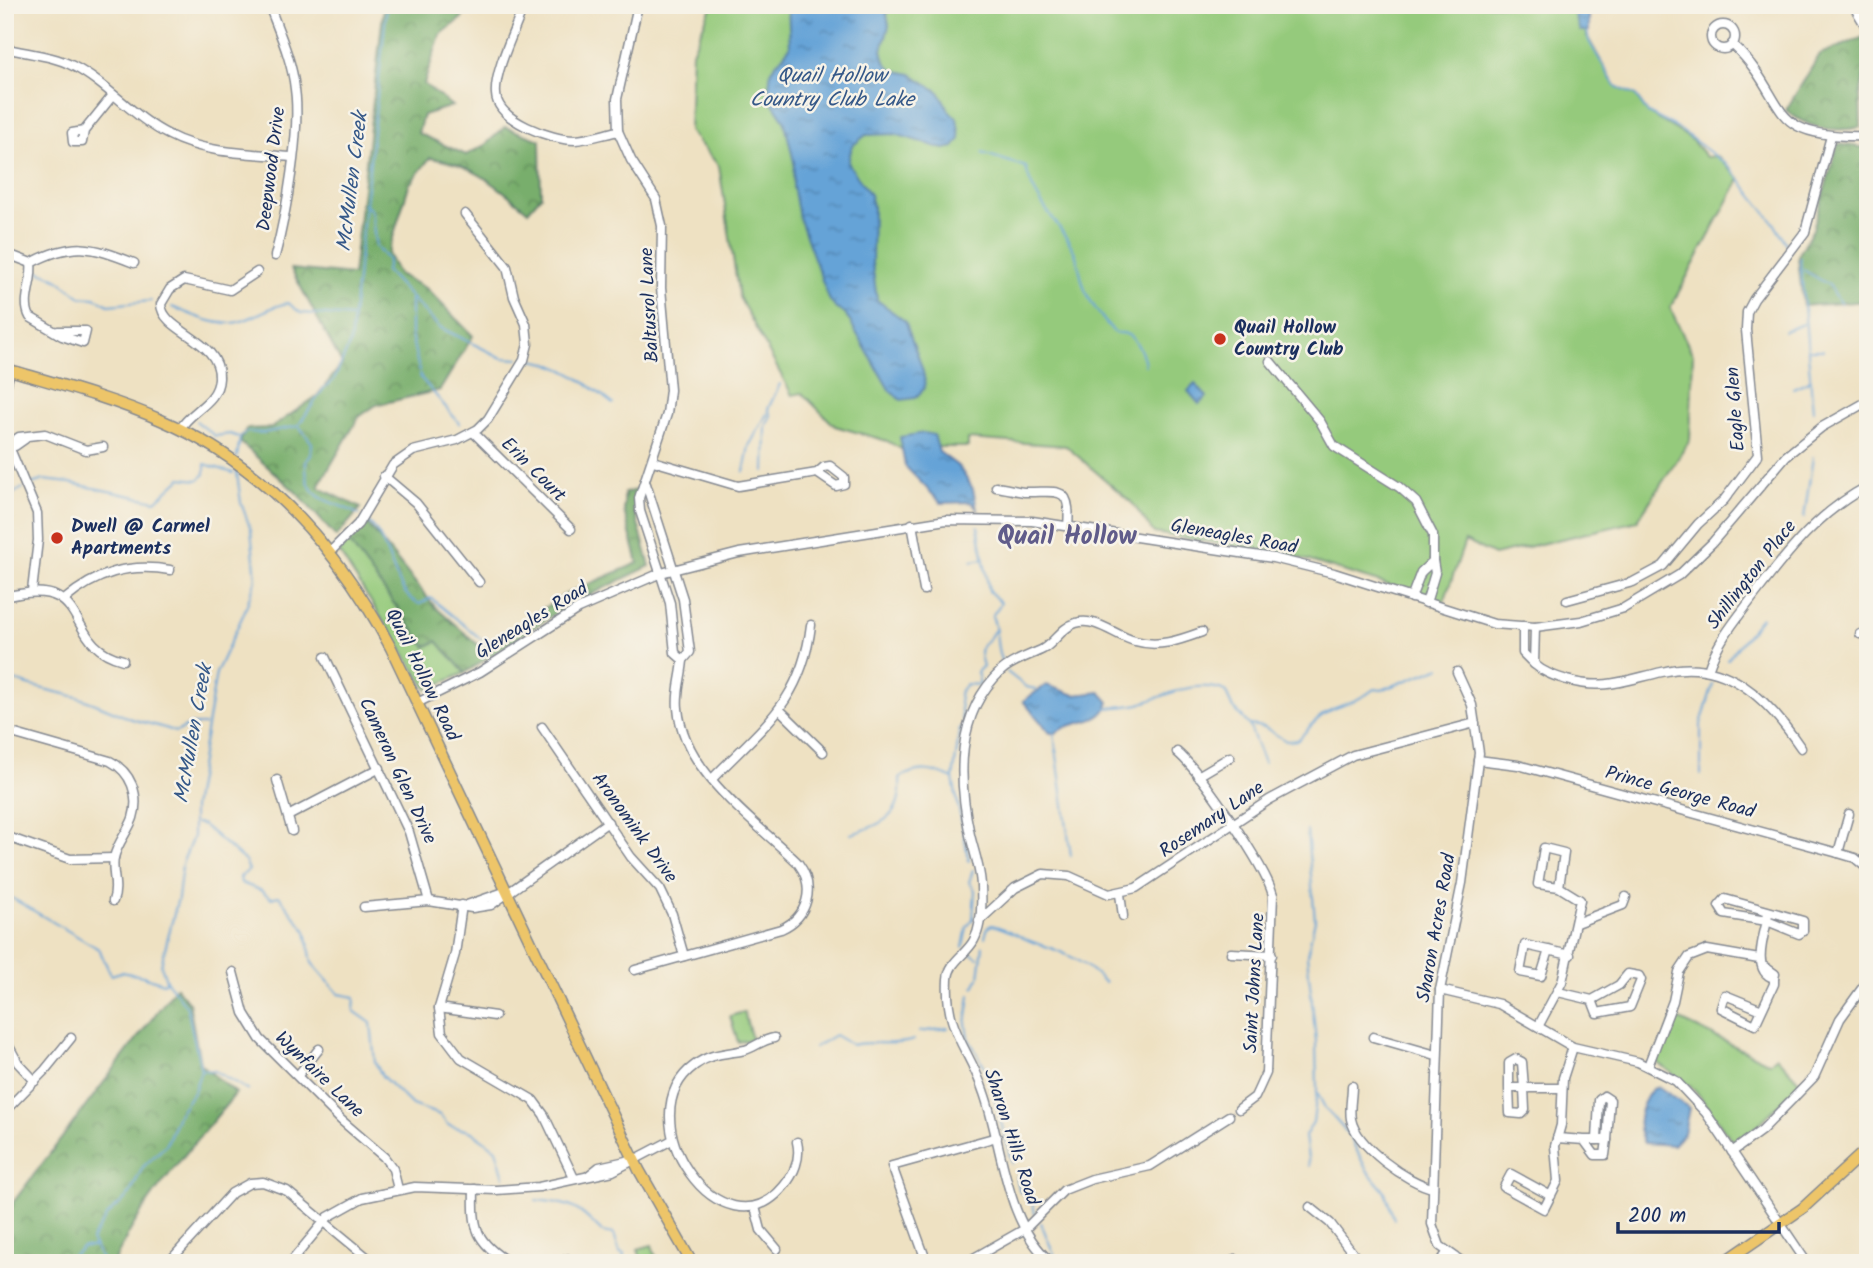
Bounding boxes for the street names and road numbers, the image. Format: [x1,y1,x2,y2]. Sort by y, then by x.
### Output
street label: Deepwood Drive [249,105,295,233]
street label: Baltusrol Lane [632,246,668,363]
street label: Eagle Glen [1718,366,1754,452]
street label: Erin Court [493,430,573,510]
street label: Gleneagles Road [1168,511,1300,563]
street label: Shillington Place [1699,513,1805,636]
street label: Gleneagles Road [470,574,595,668]
street label: Quail Hollow Road [377,603,467,747]
street label: Cameron Glen Drive [350,693,444,850]
street label: Prince George Road [1602,759,1759,828]
street label: Aronomink Drive [583,766,685,890]
street label: Rosemary Lane [1153,773,1271,866]
street label: Sharon Acres Road [1409,851,1465,1005]
street label: Saint Johns Lane [1236,912,1274,1054]
street label: Wynfaire Lane [267,1024,371,1126]
street label: Sharon Hills Road [975,1065,1047,1210]

